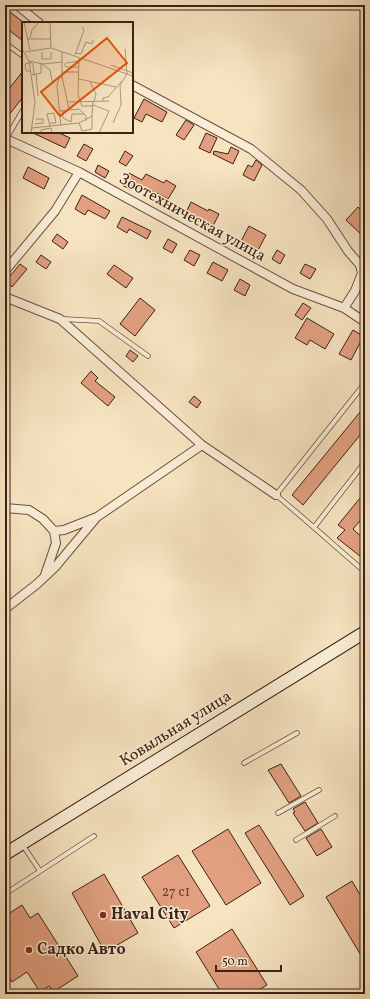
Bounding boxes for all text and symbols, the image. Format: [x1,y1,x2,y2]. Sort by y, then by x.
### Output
inset map [22,22,133,133]
street label: Зоотехническая улица [115,168,269,268]
street label: Ковыльная улица [116,686,236,772]
house number: 27 с1 [162,883,190,902]
place label: Haval Сity [111,904,189,926]
marker: Haval Сity [98,910,108,920]
place label: Садко Авто [37,939,126,961]
marker: Садко Авто [24,945,34,955]
scale bar [216,947,281,973]
text: 50 m [222,954,248,970]

